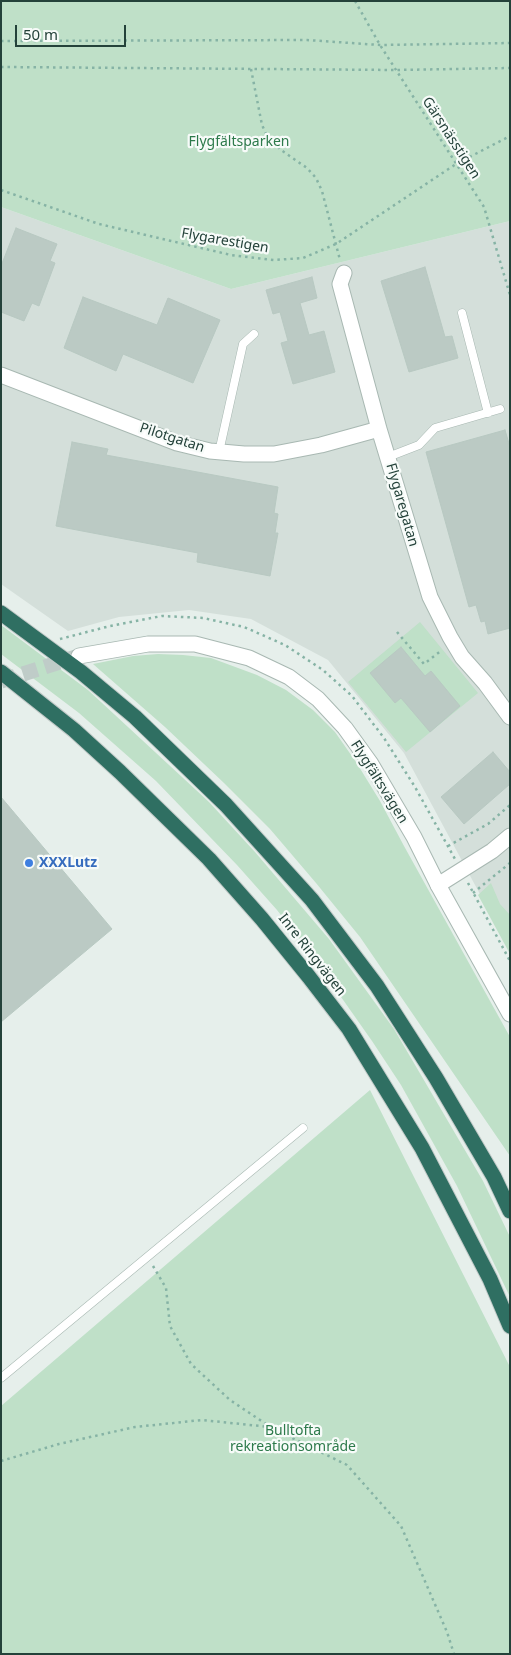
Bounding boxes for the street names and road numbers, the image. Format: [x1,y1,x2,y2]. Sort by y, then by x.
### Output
street label: Gärsnässtigen [418,94,484,182]
street label: Flygarestigen [180,225,270,257]
street label: Pilotgatan [137,420,207,456]
street label: Flygaregatan [382,461,422,549]
street label: Flygfältsvägen [347,737,411,827]
street label: Inre Ringvägen [275,910,349,1000]

